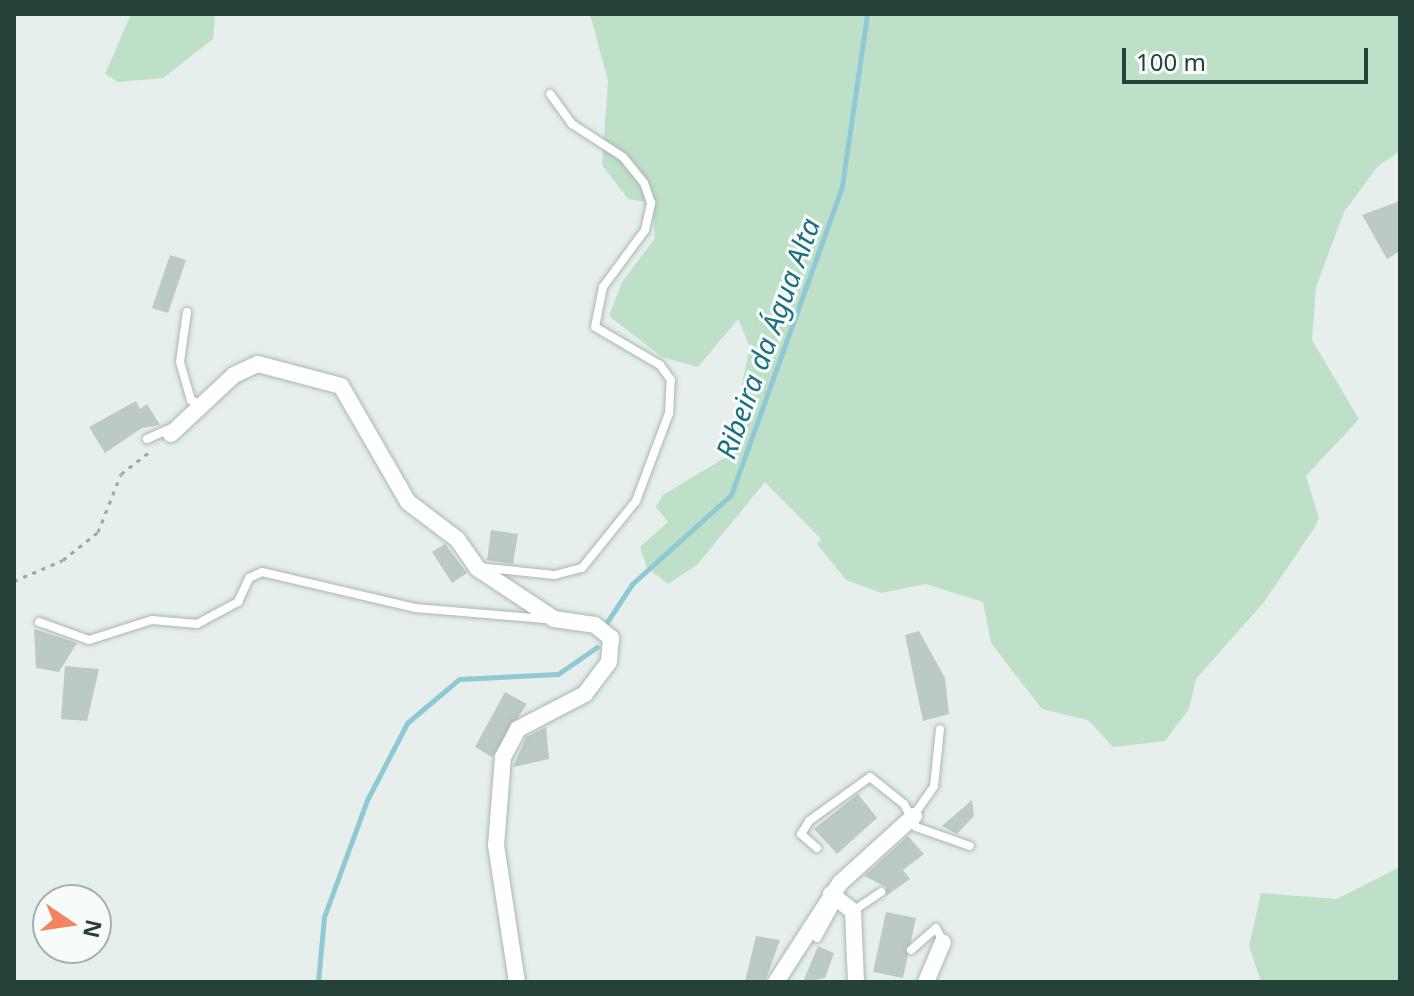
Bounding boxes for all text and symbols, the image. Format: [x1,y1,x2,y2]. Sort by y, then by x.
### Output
scale bar [1126,32,1372,82]
text: 100 m [1136,45,1206,78]
water label: Ribeira da Água Alta [708,213,826,463]
north arrow [32,884,112,964]
text: N [77,917,110,941]

